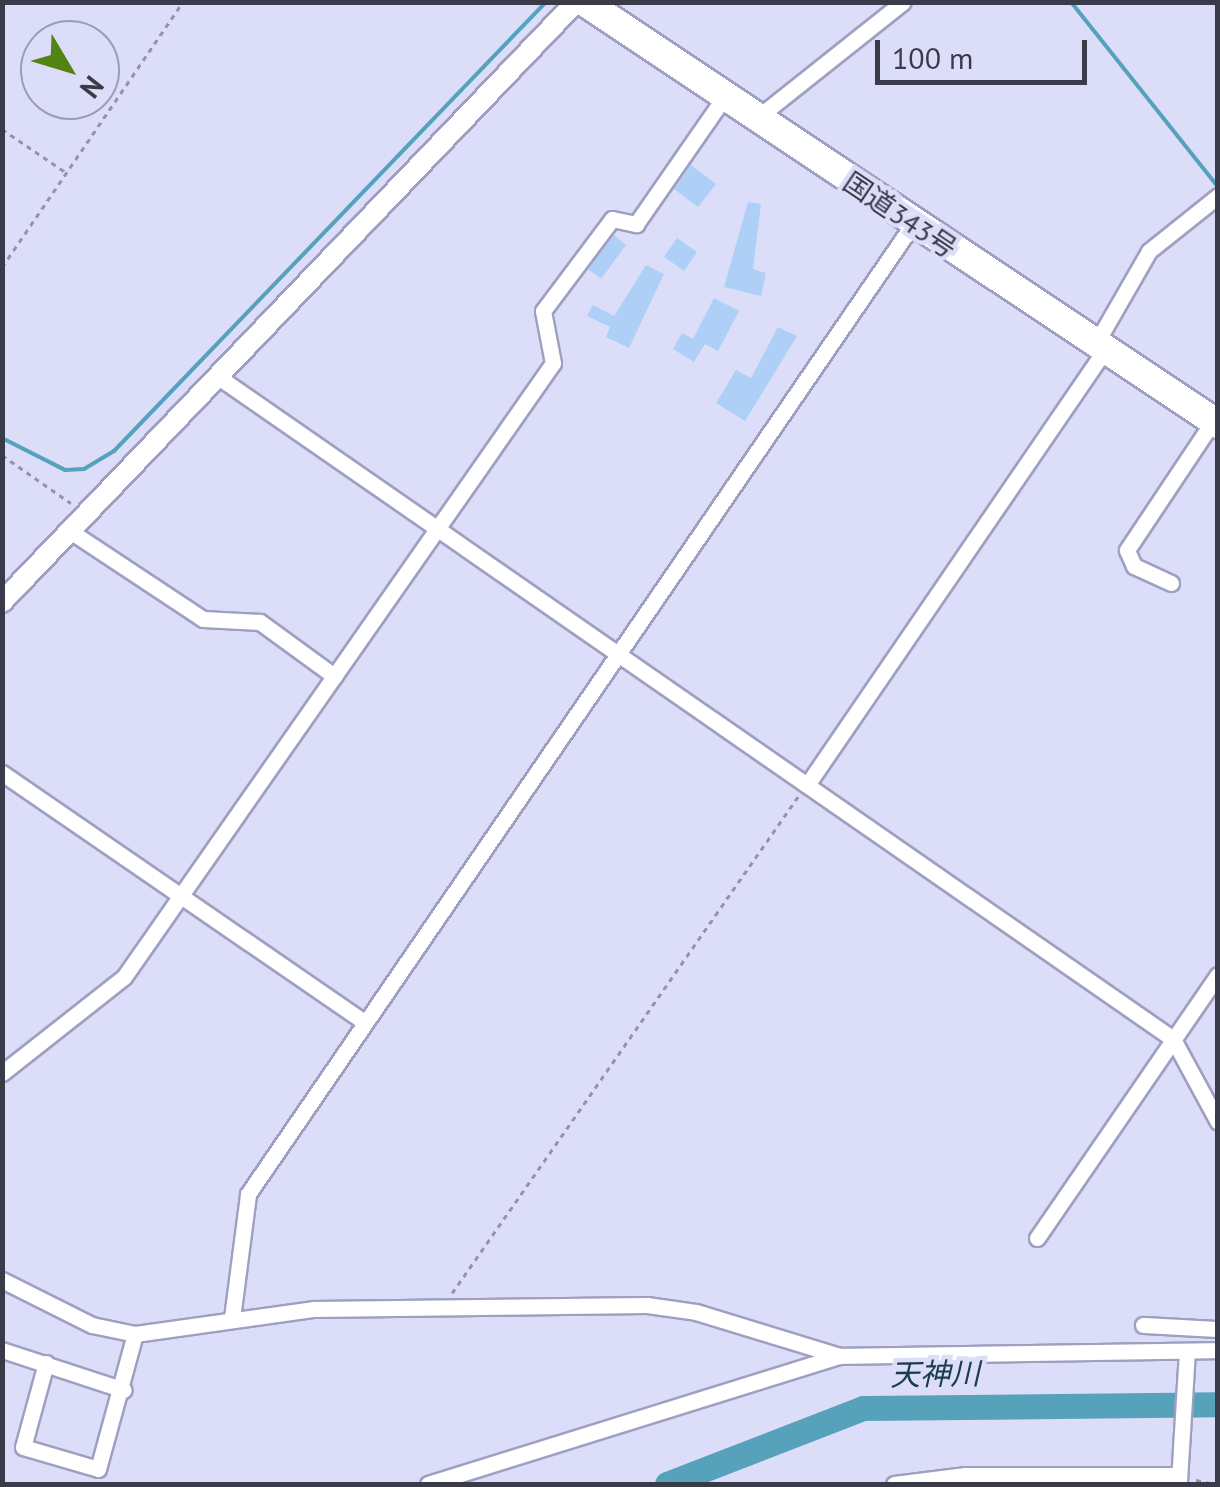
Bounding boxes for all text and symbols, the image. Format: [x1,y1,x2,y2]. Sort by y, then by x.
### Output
north arrow [20,20,120,120]
scale bar [880,20,1092,82]
text: 100 m [892,38,973,77]
text: N [72,69,113,106]
street label: 国道343号 [837,165,963,265]
water label: 天神川 [890,1355,980,1393]

